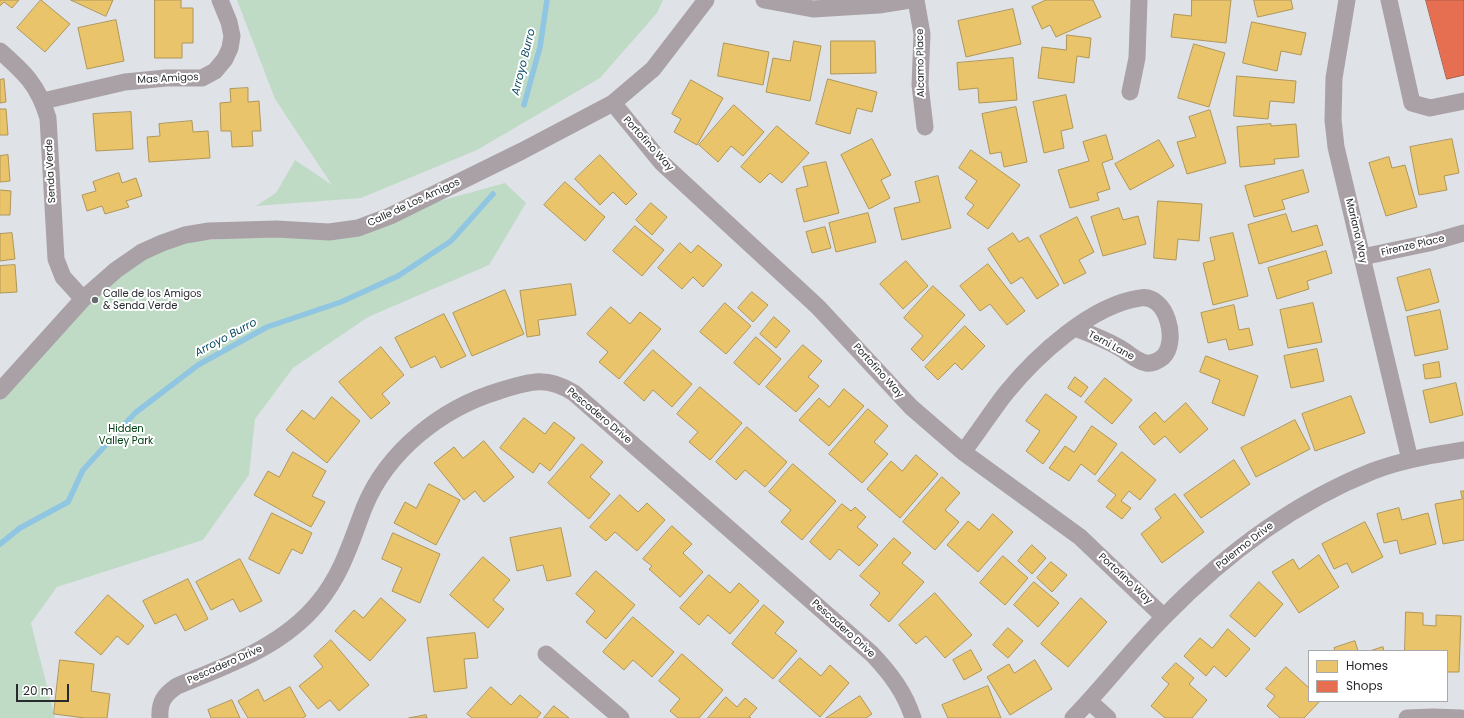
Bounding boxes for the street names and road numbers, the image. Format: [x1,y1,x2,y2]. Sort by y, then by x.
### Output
street label: Alcamo Place [914,29,928,97]
street label: Mas Amigos [137,71,199,87]
street label: Portofino Way [620,114,676,174]
street label: Senda Verde [43,139,59,203]
street label: Calle de Los Amigos [366,176,462,230]
street label: Mariana Way [1343,197,1369,265]
street label: Firenze Place [1380,233,1446,259]
street label: Terni Lane [1086,329,1136,363]
street label: Portofino Way [850,341,906,401]
street label: Pescadero Drive [564,385,634,447]
street label: Palermo Drive [1214,520,1276,572]
street label: Portofino Way [1096,551,1154,607]
street label: Pescadero Drive [809,597,877,661]
street label: Pescadero Drive [186,643,264,687]

